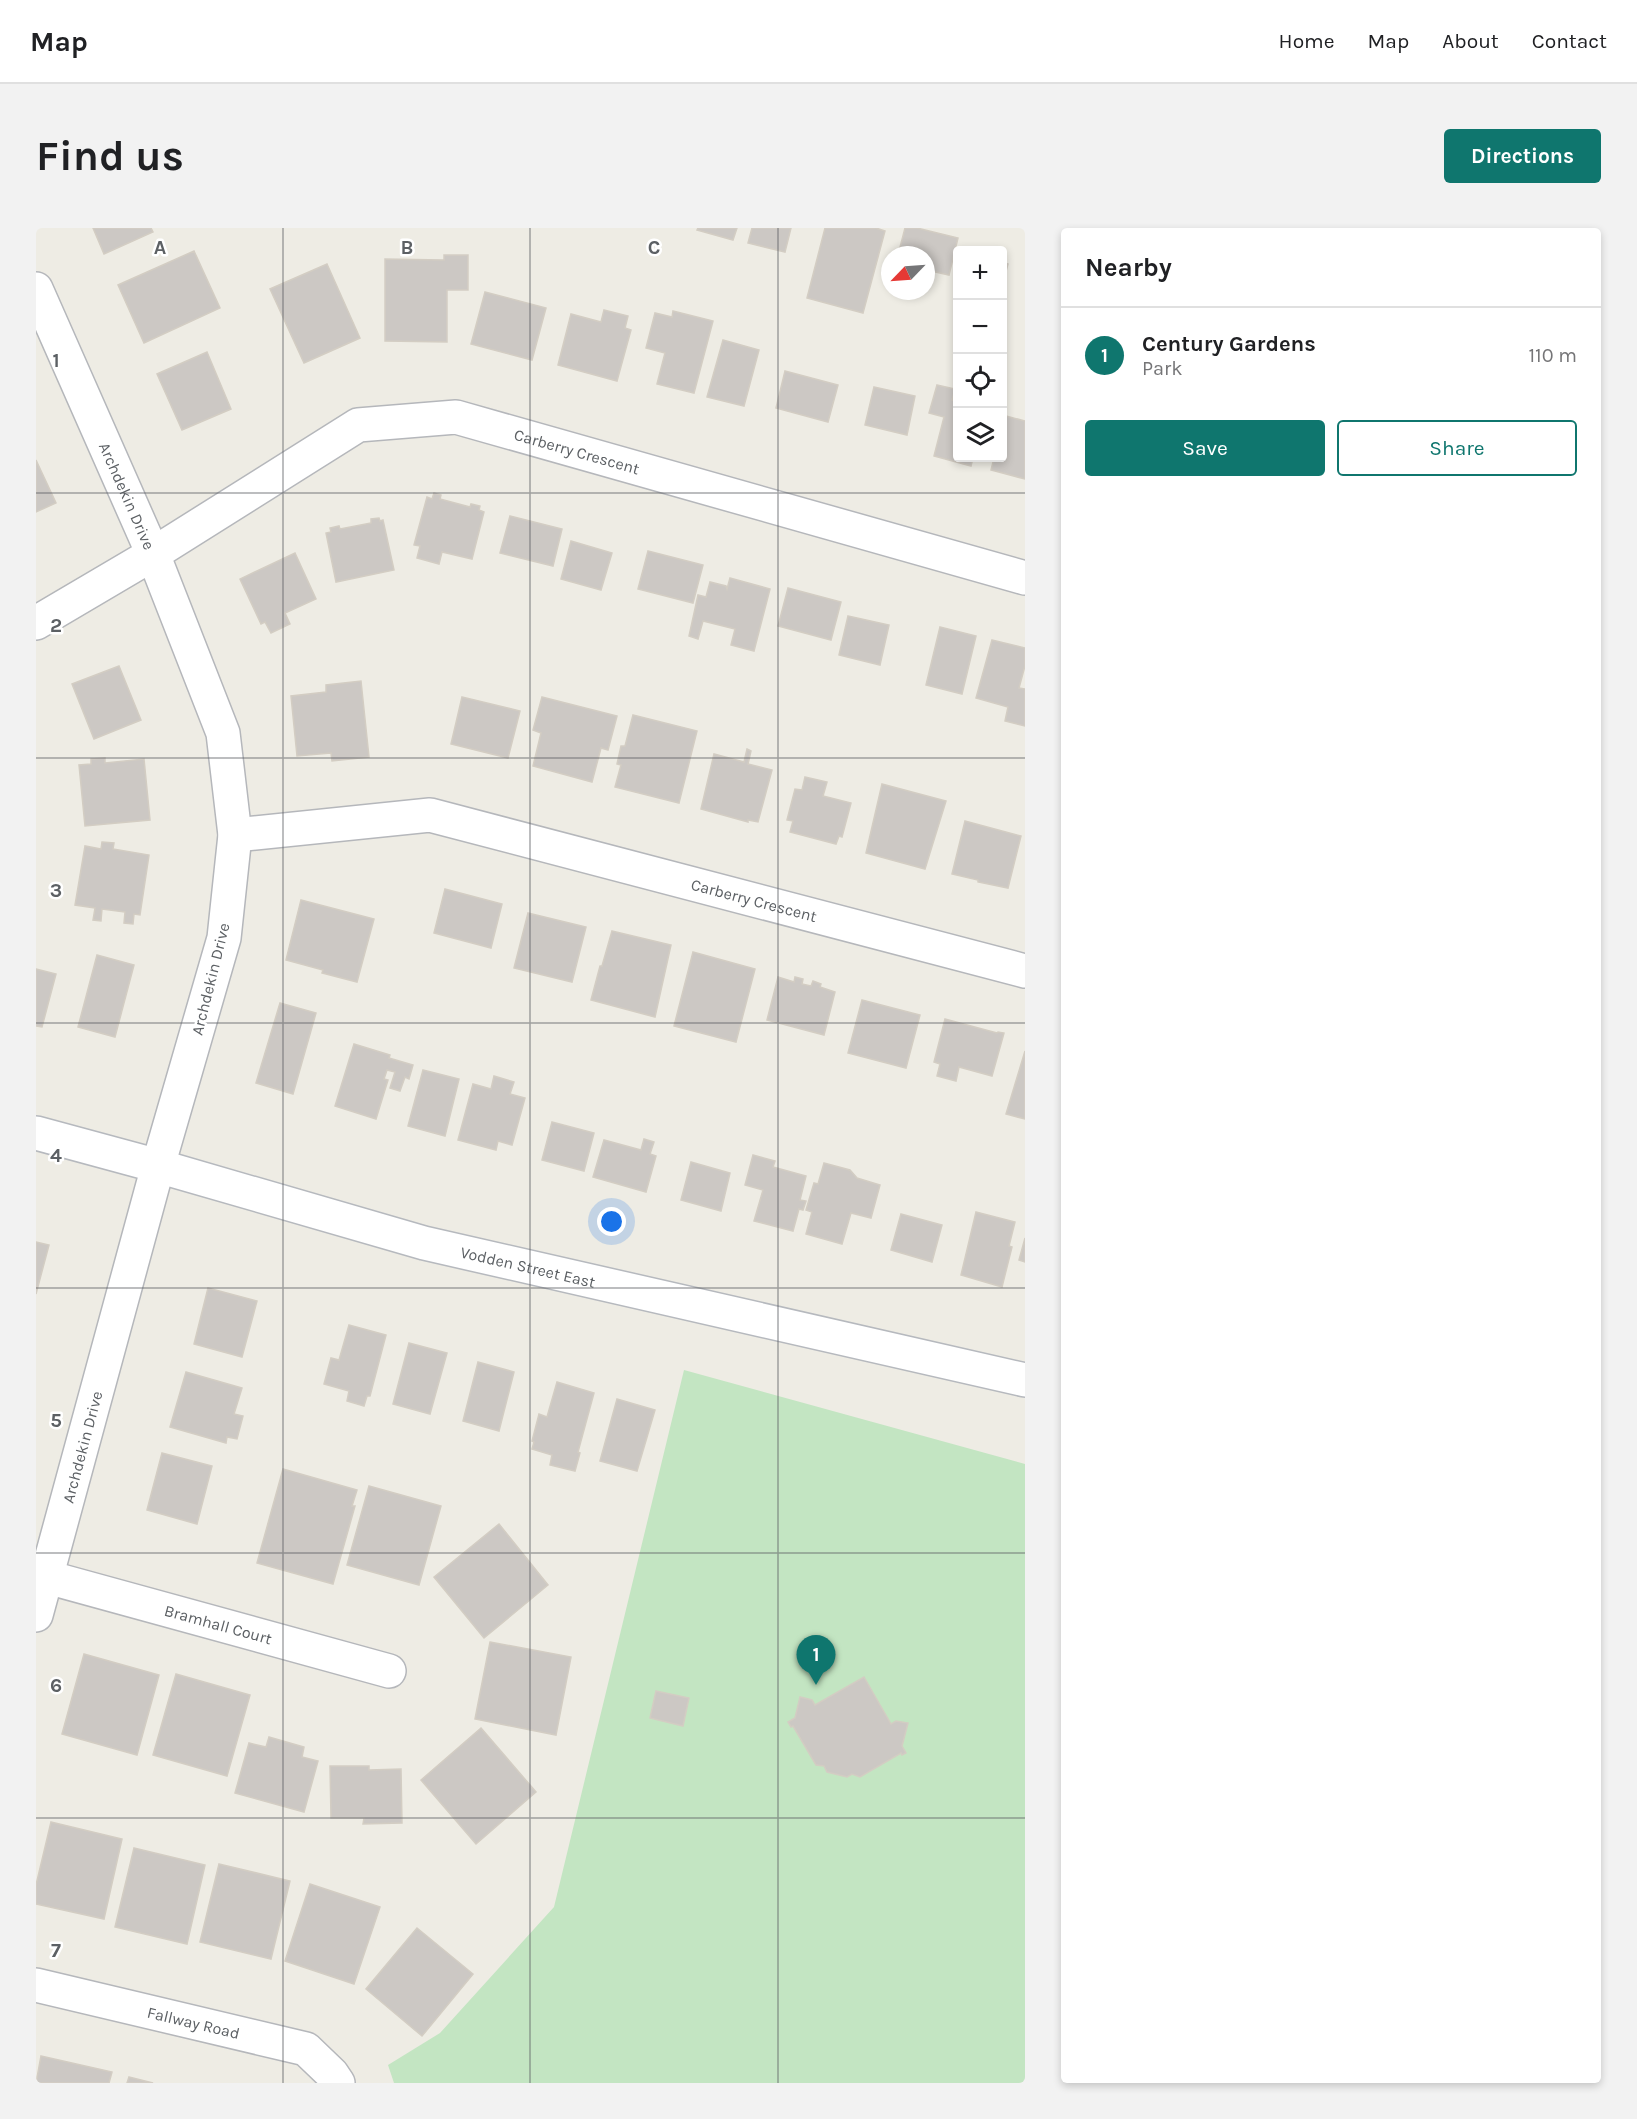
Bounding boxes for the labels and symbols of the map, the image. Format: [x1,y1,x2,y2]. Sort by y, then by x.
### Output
text: A [154,236,167,259]
text: B [401,236,413,259]
text: C [648,236,660,259]
north arrow [881,246,935,300]
text: 1 [52,349,60,372]
street label: Carberry Crescent [512,425,642,478]
street label: Archdekin Drive [95,439,159,553]
text: 2 [50,614,62,637]
street label: Carberry Crescent [689,875,819,926]
text: 3 [50,879,62,902]
street label: Archdekin Drive [187,921,234,1037]
text: 4 [50,1144,62,1167]
your location [597,1207,626,1236]
street label: Vodden Street East [459,1243,597,1292]
street label: Archdekin Drive [58,1389,107,1505]
text: 5 [50,1409,62,1432]
street label: Bramhall Court [162,1601,274,1648]
pin: 1 [796,1636,836,1685]
text: 6 [50,1674,62,1697]
text: 7 [51,1939,61,1962]
street label: Fallway Road [145,2003,242,2043]

